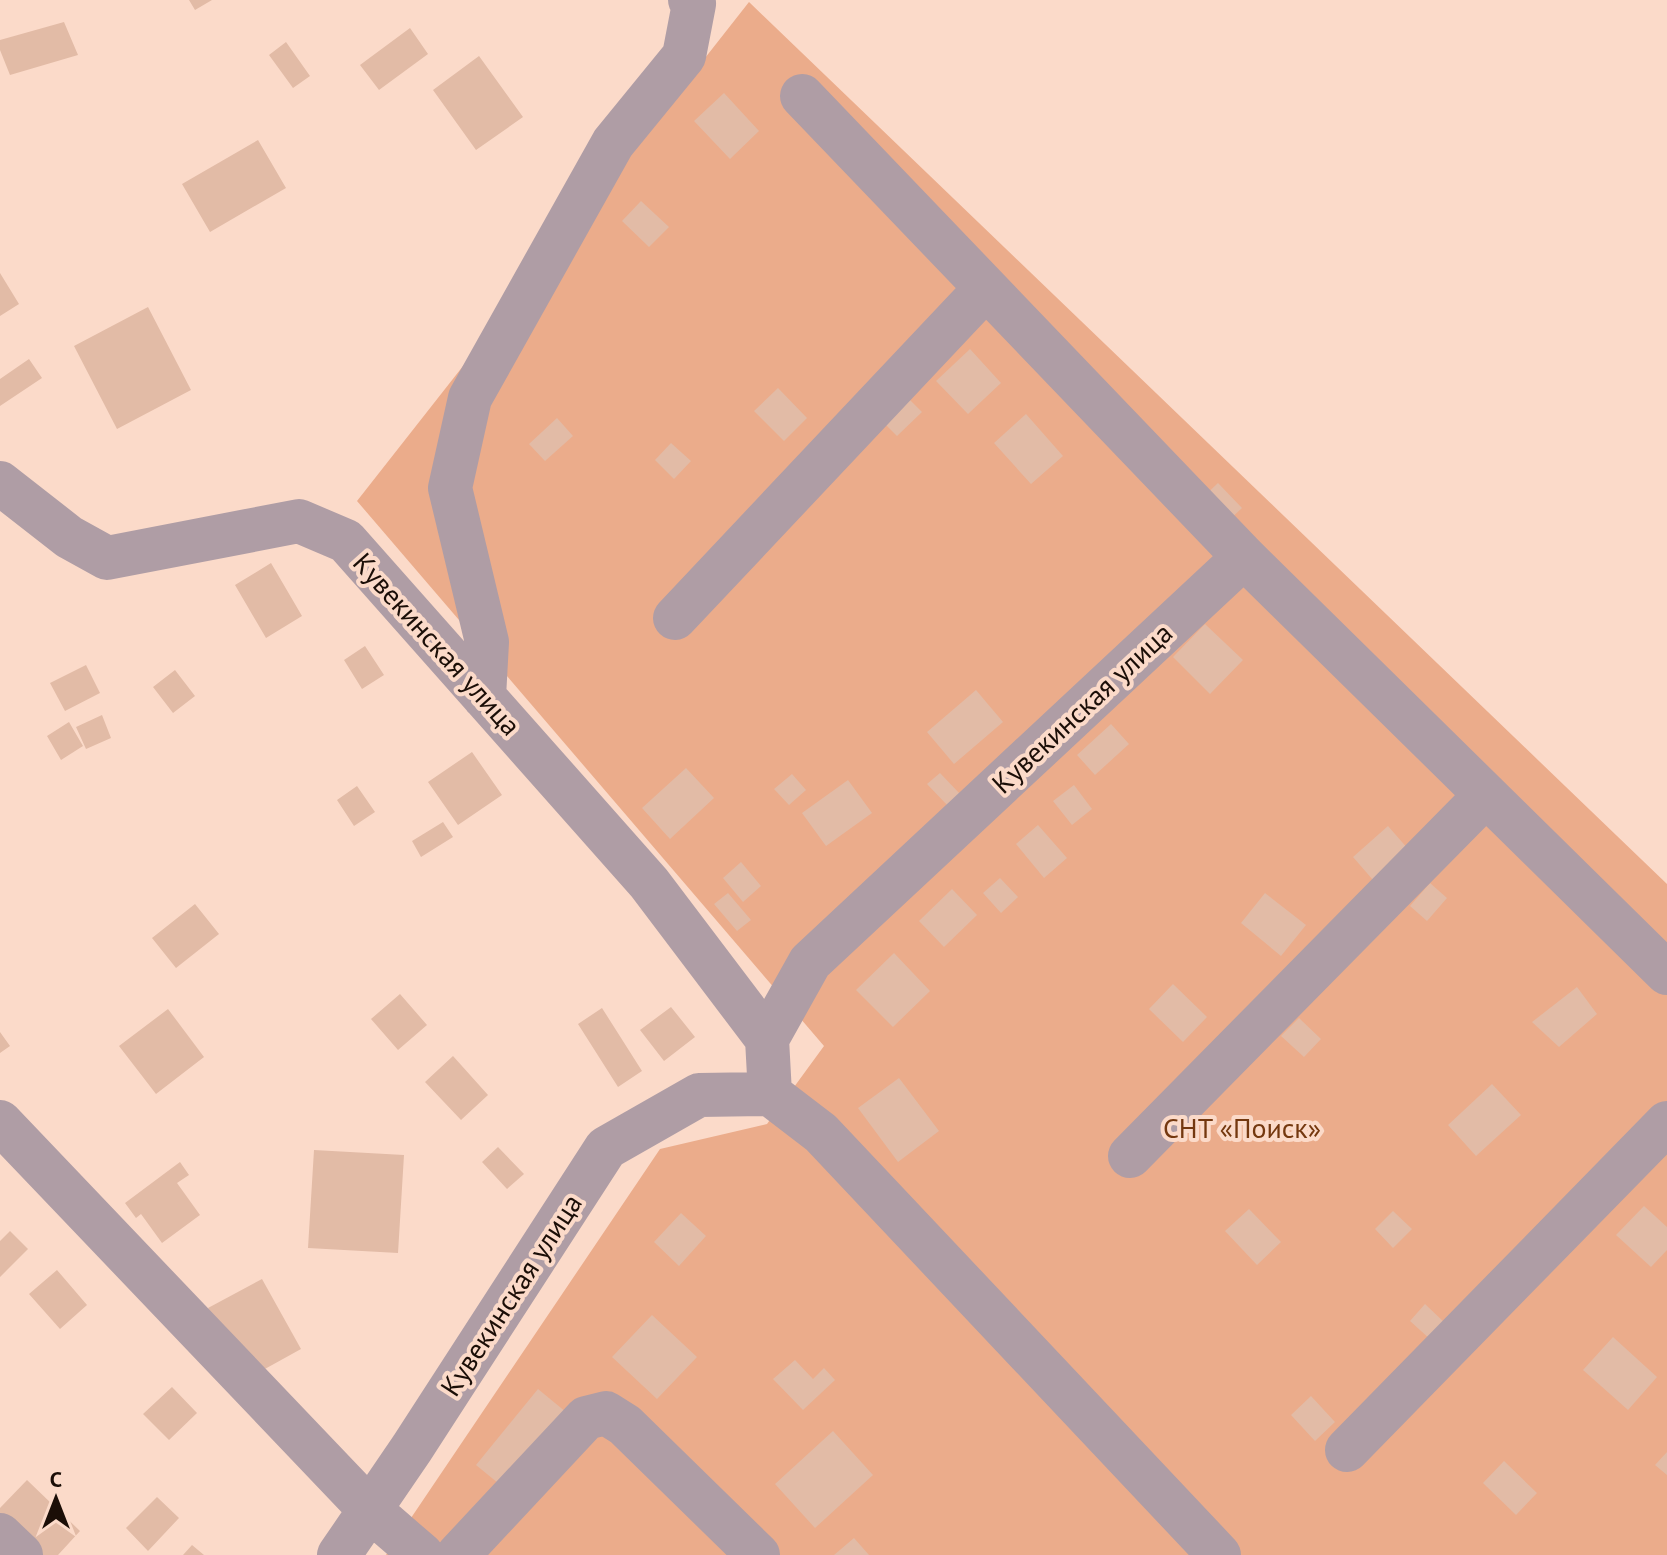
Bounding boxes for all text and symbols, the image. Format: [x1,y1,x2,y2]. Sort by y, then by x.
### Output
street label: Кувекинская улица [345,544,529,743]
street label: Кувекинская улица [983,614,1180,801]
park label: СНТ «Поиск» [1163,1109,1321,1146]
street label: Кувекинская улица [431,1187,590,1403]
north arrow [16,1459,96,1539]
text: С [50,1465,62,1493]

